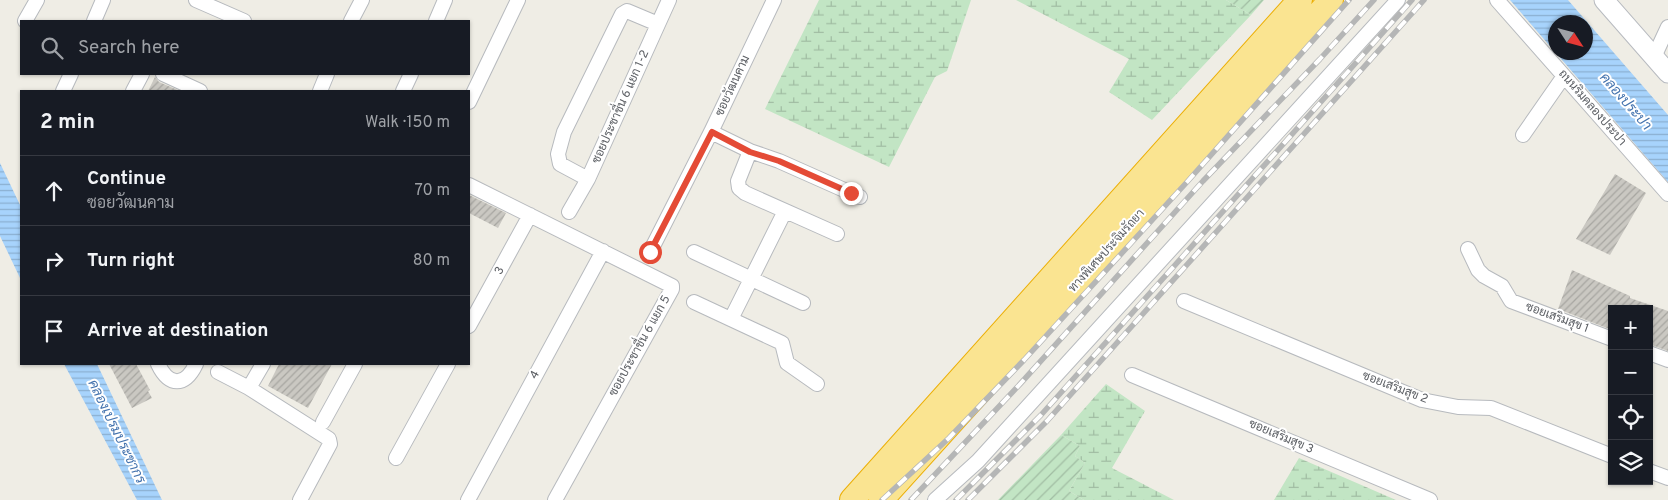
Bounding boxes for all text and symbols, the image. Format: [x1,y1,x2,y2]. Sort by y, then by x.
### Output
north arrow [1548,15,1593,60]
search box [20,20,470,75]
icon: search [38,34,66,62]
text: Search here [78,36,180,60]
street label: ซอยประชาชื่น 6 แยก 1-2 [585,46,653,166]
street label: ซอยวัฒนคาม [712,53,754,119]
street label: ถนนริมคลองประปา [1555,67,1629,149]
water label: คลองประปา [1595,70,1655,134]
text: 2 min [40,109,95,136]
text: Walk · 150 m [365,113,450,133]
text: Continue [87,167,166,191]
icon: ahead [40,177,68,205]
text: 70 m [415,181,450,201]
route end [840,182,863,205]
text: ซอยวัฒนคาม [87,194,174,214]
street label: ทางพิเศษประจิมรัถยา [1065,206,1149,296]
route start [639,241,662,264]
icon: right [40,247,68,275]
text: Turn right [87,249,175,273]
text: 80 m [413,251,450,271]
street label: 3 [491,264,509,278]
street label: ซอยประชาชื่น 6 แยก 5 [602,291,674,399]
street label: ซอยเสริมสุข 1 [1523,299,1591,337]
map controls [1608,305,1653,485]
button: + [1608,305,1653,350]
icon: arrive [40,317,68,345]
text: Arrive at destination [87,319,268,343]
button: − [1608,350,1653,395]
street label: 4 [526,368,544,382]
street label: ซอยเสริมสุข 2 [1360,368,1430,408]
water label: คลองเปรมประชากร [83,377,149,488]
button: locate [1608,395,1653,440]
street label: ซอยเสริมสุข 3 [1246,416,1316,458]
button: layers [1608,440,1653,485]

